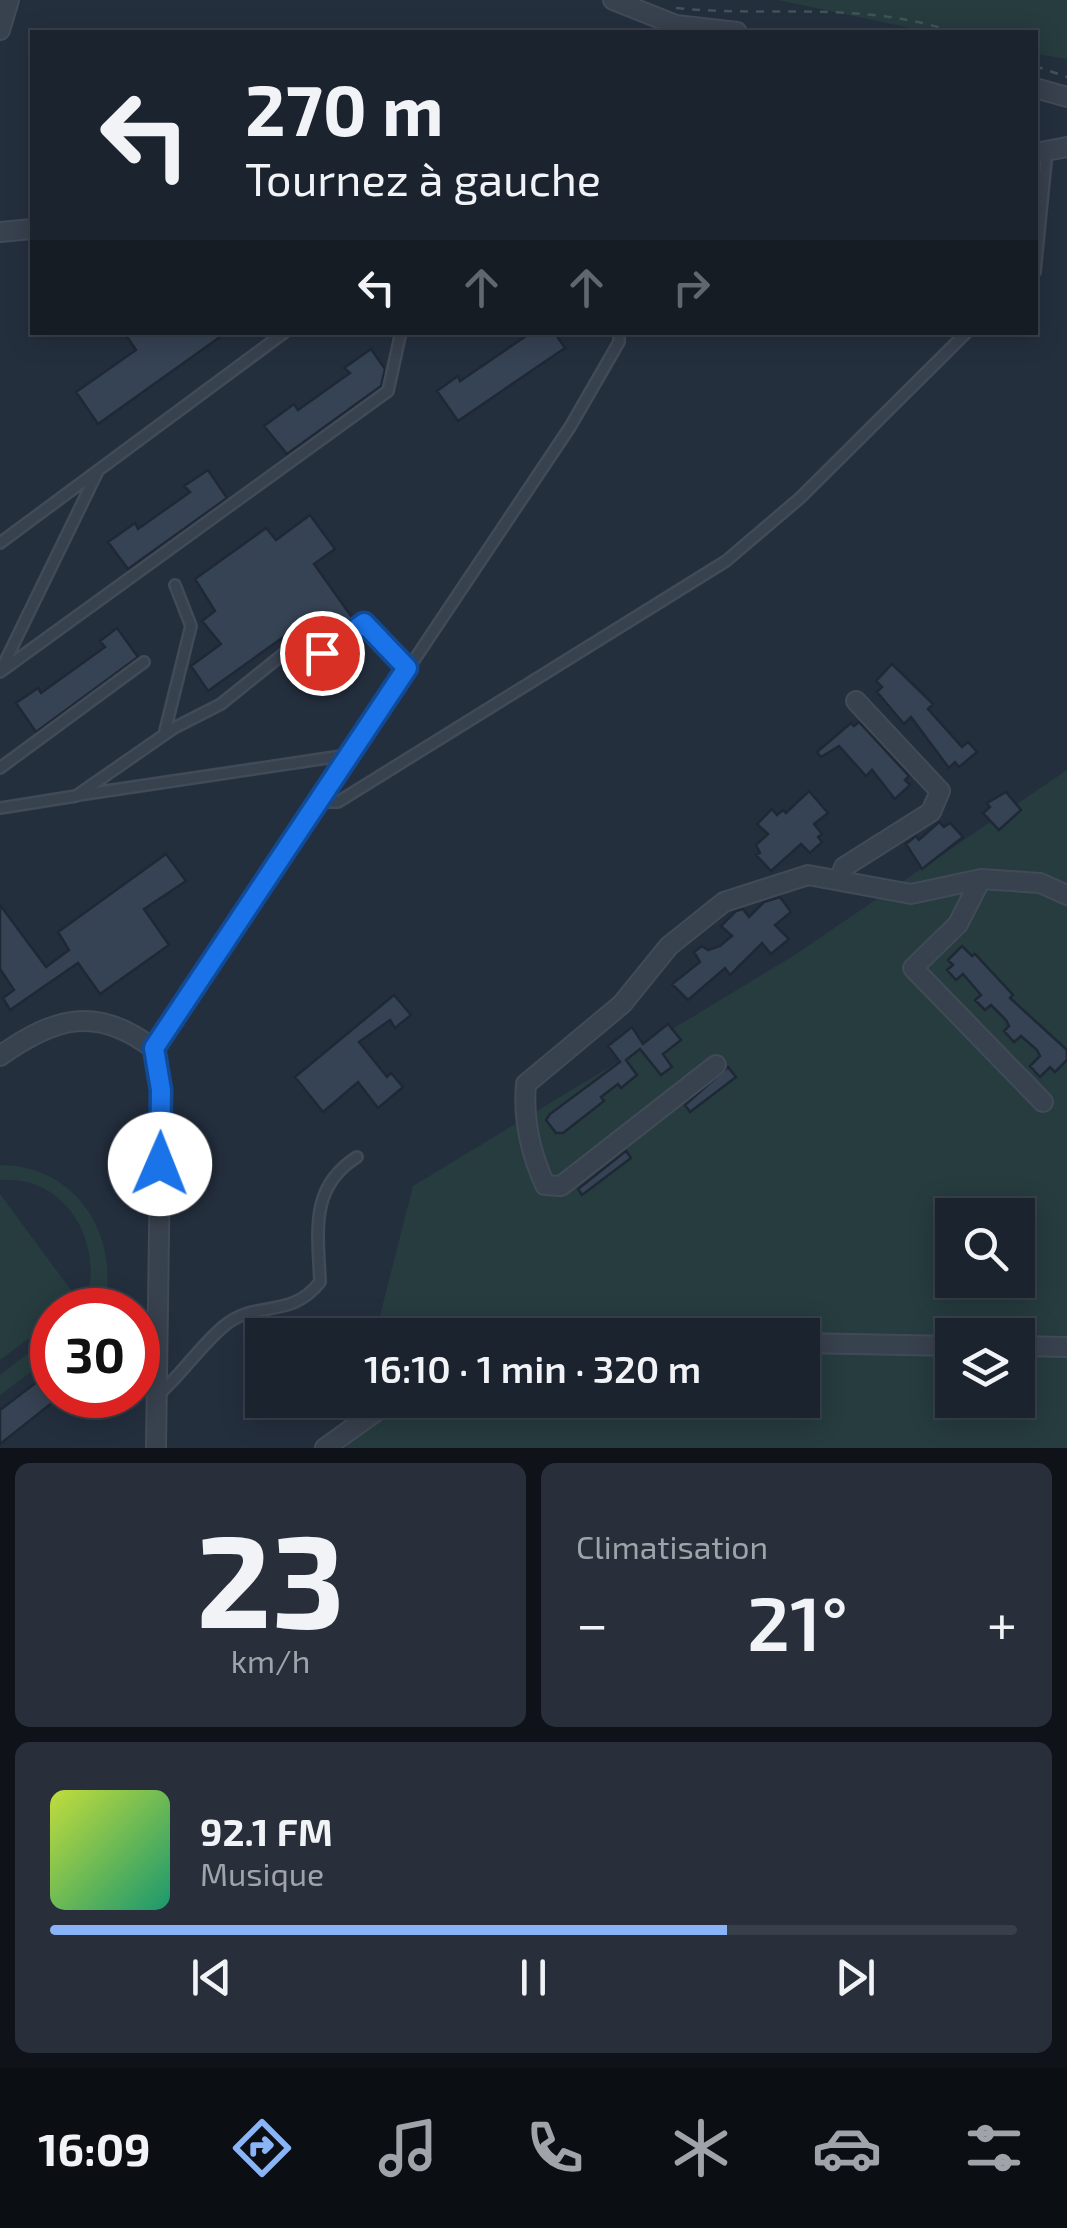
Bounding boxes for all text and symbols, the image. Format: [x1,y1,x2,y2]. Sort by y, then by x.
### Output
text: 270 m [245,66,444,150]
icon: left [80,70,210,200]
text: Tournez à gauche [245,151,601,205]
icon: left [349,260,404,315]
icon: ahead [454,260,509,315]
icon: ahead [559,260,614,315]
icon: right [664,260,719,315]
pin [280,611,365,696]
icon: arrive [295,626,350,681]
position arrow [108,1112,212,1216]
map controls [935,1198,1035,1418]
button: search [935,1198,1035,1298]
speed limit sign: 30 [30,1288,160,1418]
button: layers [935,1318,1035,1418]
text: 16:10 · 1 min · 320 m [364,1345,701,1391]
text: 23 [196,1498,345,1654]
text: Climatisation [576,1527,768,1565]
text: 21° [747,1576,848,1666]
text: − [576,1589,608,1655]
text: + [987,1589,1017,1655]
text: km/h [231,1641,310,1679]
text: 92.1 FM [200,1808,333,1854]
text: Musique [200,1854,324,1892]
icon: previous [184,1950,239,2005]
icon: pause [506,1950,561,2005]
icon: next [828,1950,883,2005]
icon: directions [227,2113,297,2183]
icon: music [373,2113,443,2183]
icon: phone [520,2113,590,2183]
icon: climate [666,2113,736,2183]
icon: car [812,2113,882,2183]
icon: filters [959,2113,1029,2183]
text: 16:09 [38,2121,151,2175]

